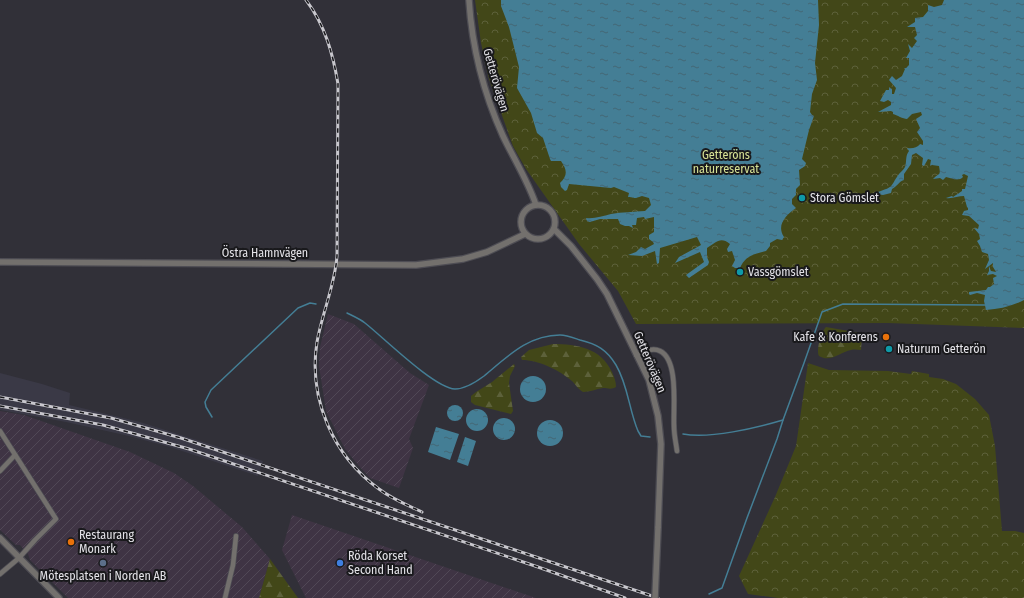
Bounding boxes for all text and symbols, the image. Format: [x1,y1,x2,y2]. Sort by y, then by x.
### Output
street label: Getterövägen [480,47,512,113]
park label: Getteröns naturreservat [693,148,759,176]
place label: Stora Gömslet [810,191,879,205]
marker: Stora Gömslet [797,193,807,203]
street label: Östra Hamnvägen [222,244,308,260]
place label: Vassgömslet [748,265,809,279]
marker: Vassgömslet [735,267,745,277]
street label: Getterövägen [631,329,669,395]
place label: Kafe & Konferens [793,330,878,344]
marker: Kafe & Konferens [881,332,891,342]
place label: Naturum Getterön [897,342,986,356]
marker: Naturum Getterön [884,344,894,354]
place label: Restaurang Monark [79,528,134,556]
marker: Restaurang Monark [66,537,76,547]
place label: Röda Korset Second Hand [348,549,413,577]
marker: Mötesplatsen i Norden AB [98,558,108,568]
marker: Röda Korset Second Hand [335,558,345,568]
place label: Mötesplatsen i Norden AB [40,569,167,583]

